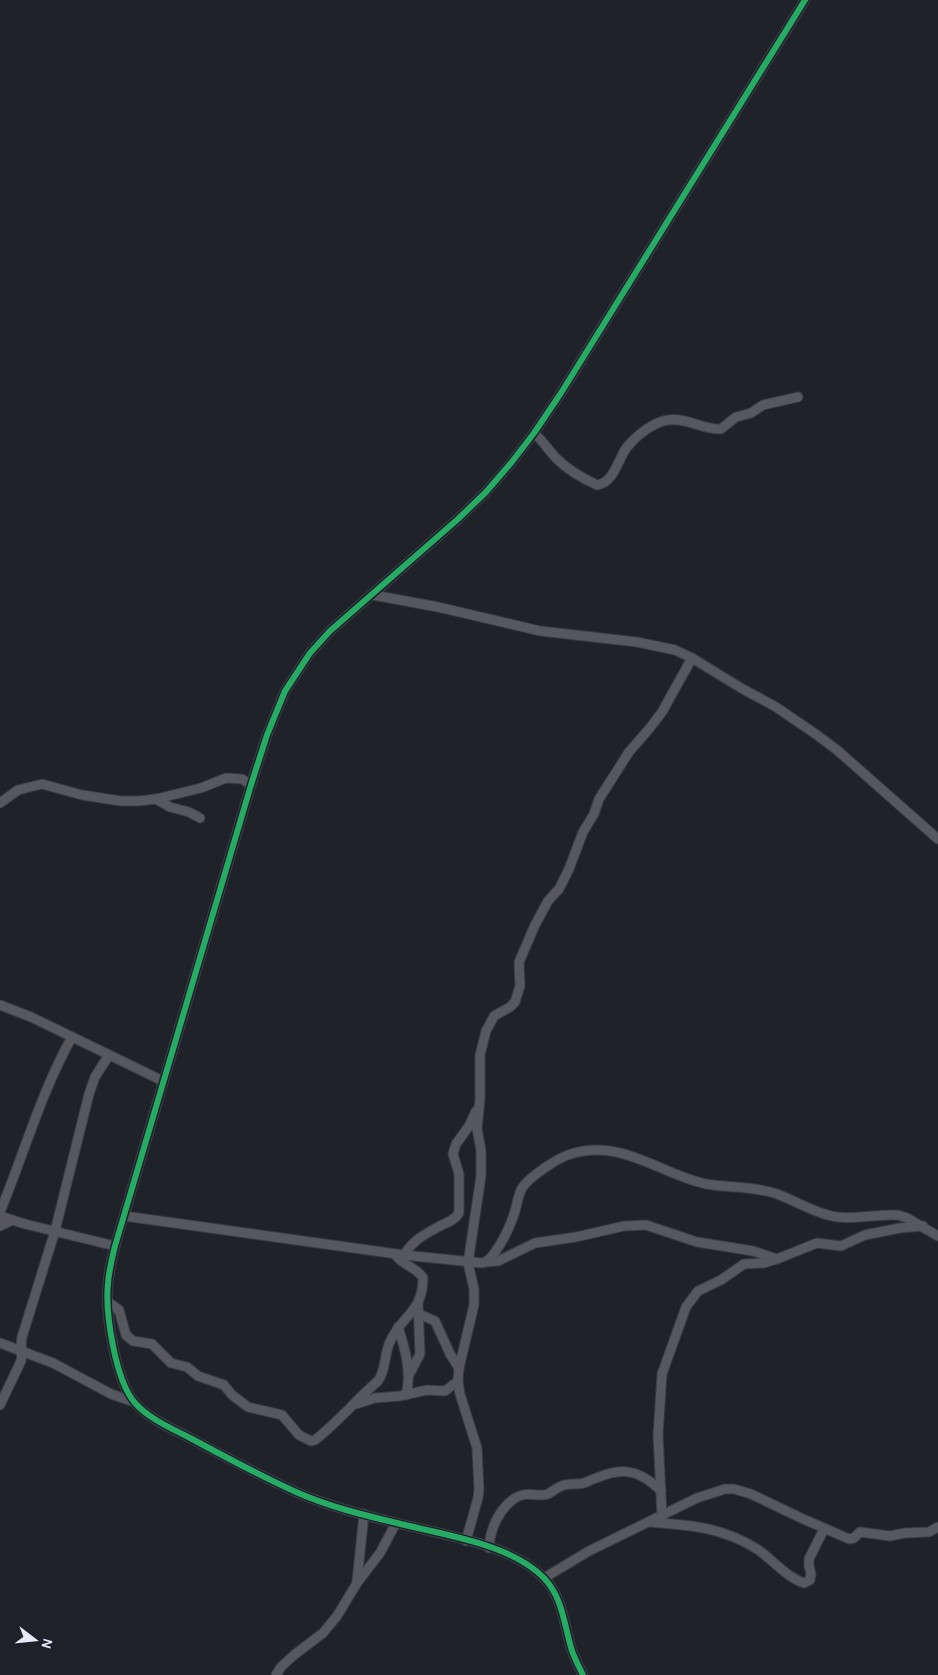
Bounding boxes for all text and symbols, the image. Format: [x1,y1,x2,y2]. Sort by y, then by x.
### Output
north arrow [10,1615,60,1665]
text: N [37,1636,57,1651]

